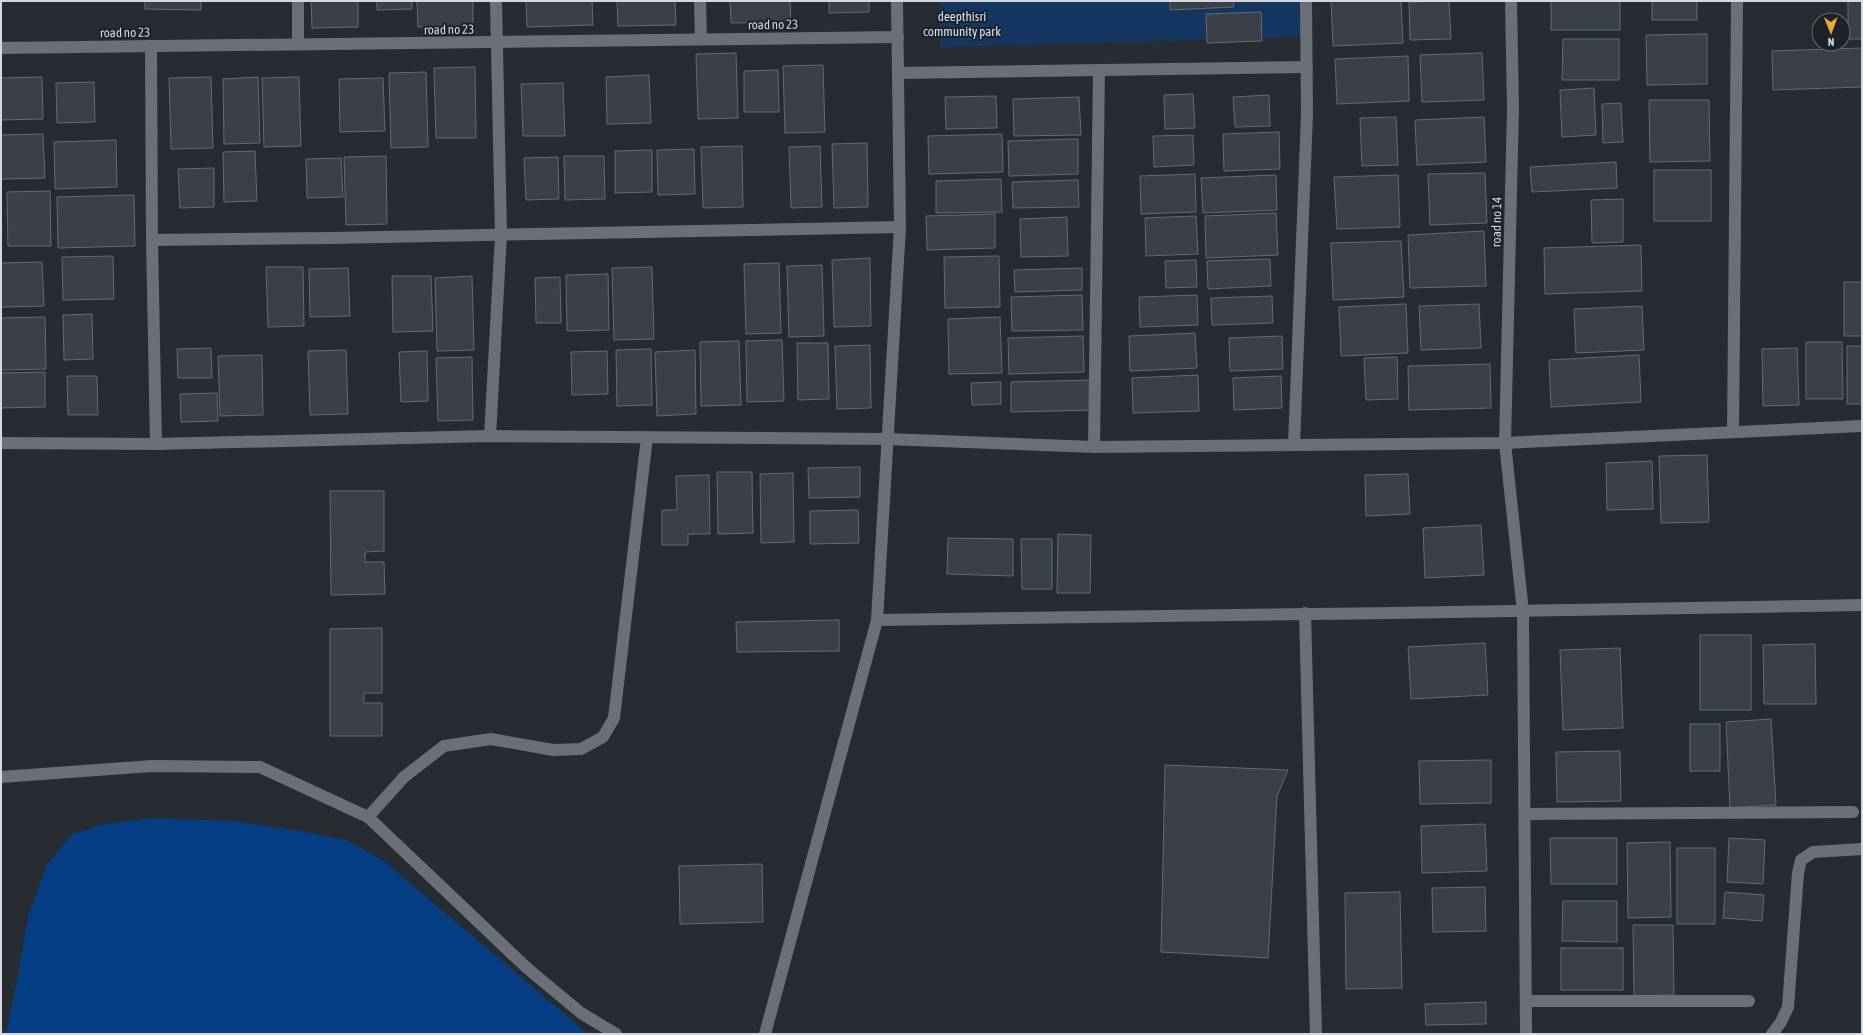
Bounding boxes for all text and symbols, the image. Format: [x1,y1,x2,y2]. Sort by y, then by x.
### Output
park label: deepthisri community park [923,9,1001,39]
north arrow [1811,12,1851,52]
street label: road no 23 [748,17,798,32]
street label: road no 23 [424,22,474,37]
street label: road no 23 [100,25,150,40]
text: N [1828,36,1835,48]
street label: road no 14 [1489,197,1504,247]

